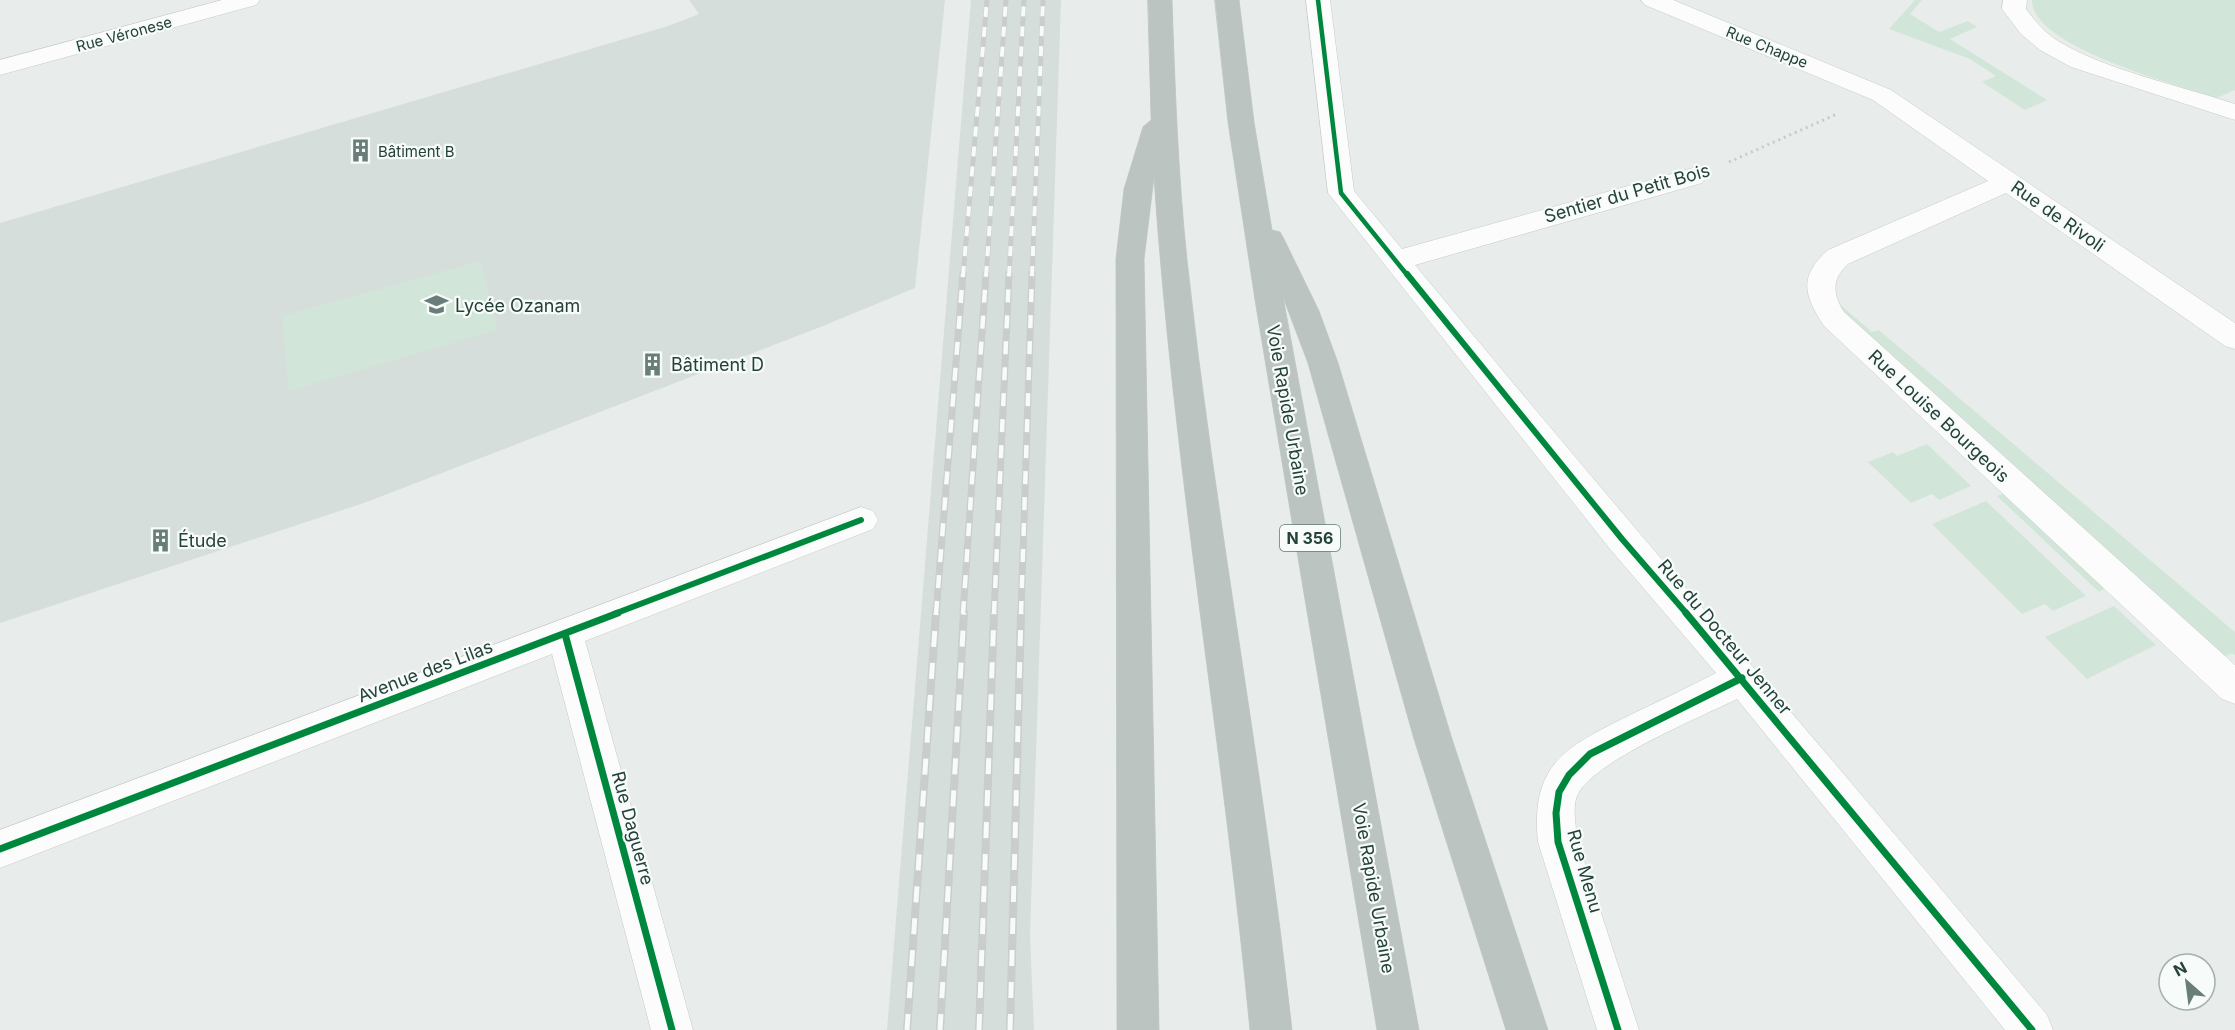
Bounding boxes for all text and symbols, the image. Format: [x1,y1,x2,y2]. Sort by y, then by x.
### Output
street label: Rue Véronese [74,12,174,56]
street label: Rue Chappe [1723,22,1811,72]
building icon: Bâtiment B [347,138,373,164]
place label: Bâtiment B [378,142,454,161]
street label: Sentier du Petit Bois [1542,159,1712,227]
street label: Rue de Rivoli [2007,176,2109,256]
school or university icon: Lycée Ozanam [424,292,450,318]
place label: Lycée Ozanam [455,295,580,316]
street label: Voie Rapide Urbaine [1263,323,1313,497]
street label: Rue Louise Bourgeois [1864,345,2014,487]
building icon: Bâtiment D [640,351,666,377]
place label: Bâtiment D [671,354,764,375]
road number: N 356 [1280,525,1340,551]
building icon: Étude [147,527,173,553]
place label: Étude [178,529,227,551]
street label: Rue du Docteur Jenner [1654,555,1796,719]
street label: Avenue des Lilas [355,636,495,706]
street label: Rue Daguerre [608,769,658,887]
street label: Voie Rapide Urbaine [1349,801,1399,975]
street label: Rue Menu [1563,827,1607,915]
north arrow [2157,952,2217,1012]
text: N [2170,957,2190,980]

